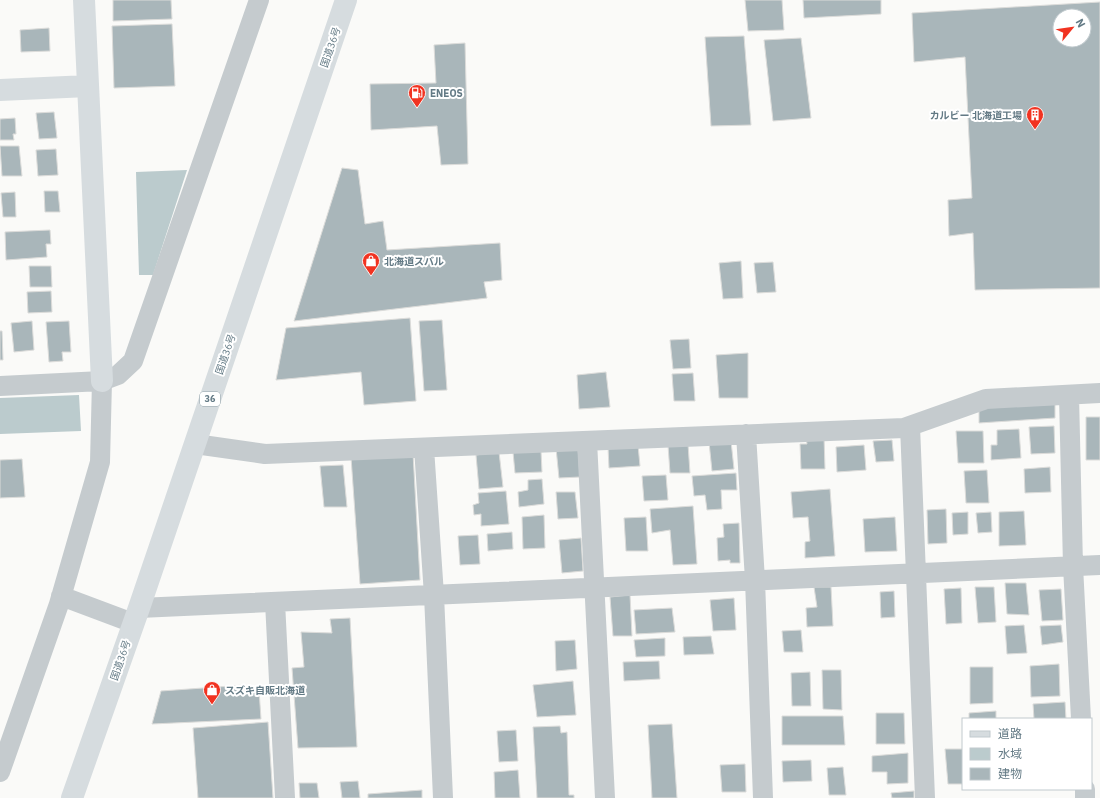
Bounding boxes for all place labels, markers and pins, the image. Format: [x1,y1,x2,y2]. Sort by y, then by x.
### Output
fuel station icon: ENEOS [407,83,427,108]
place label: ENEOS [430,87,463,100]
building icon: カルビー 北海道工場 [1025,105,1045,130]
place label: カルビー 北海道工場 [930,109,1022,122]
shop icon: 北海道スバル [361,251,381,276]
place label: 北海道スバル [384,255,444,268]
shop icon: スズキ自販北海道 [202,680,222,705]
place label: スズキ自販北海道 [225,684,306,697]

